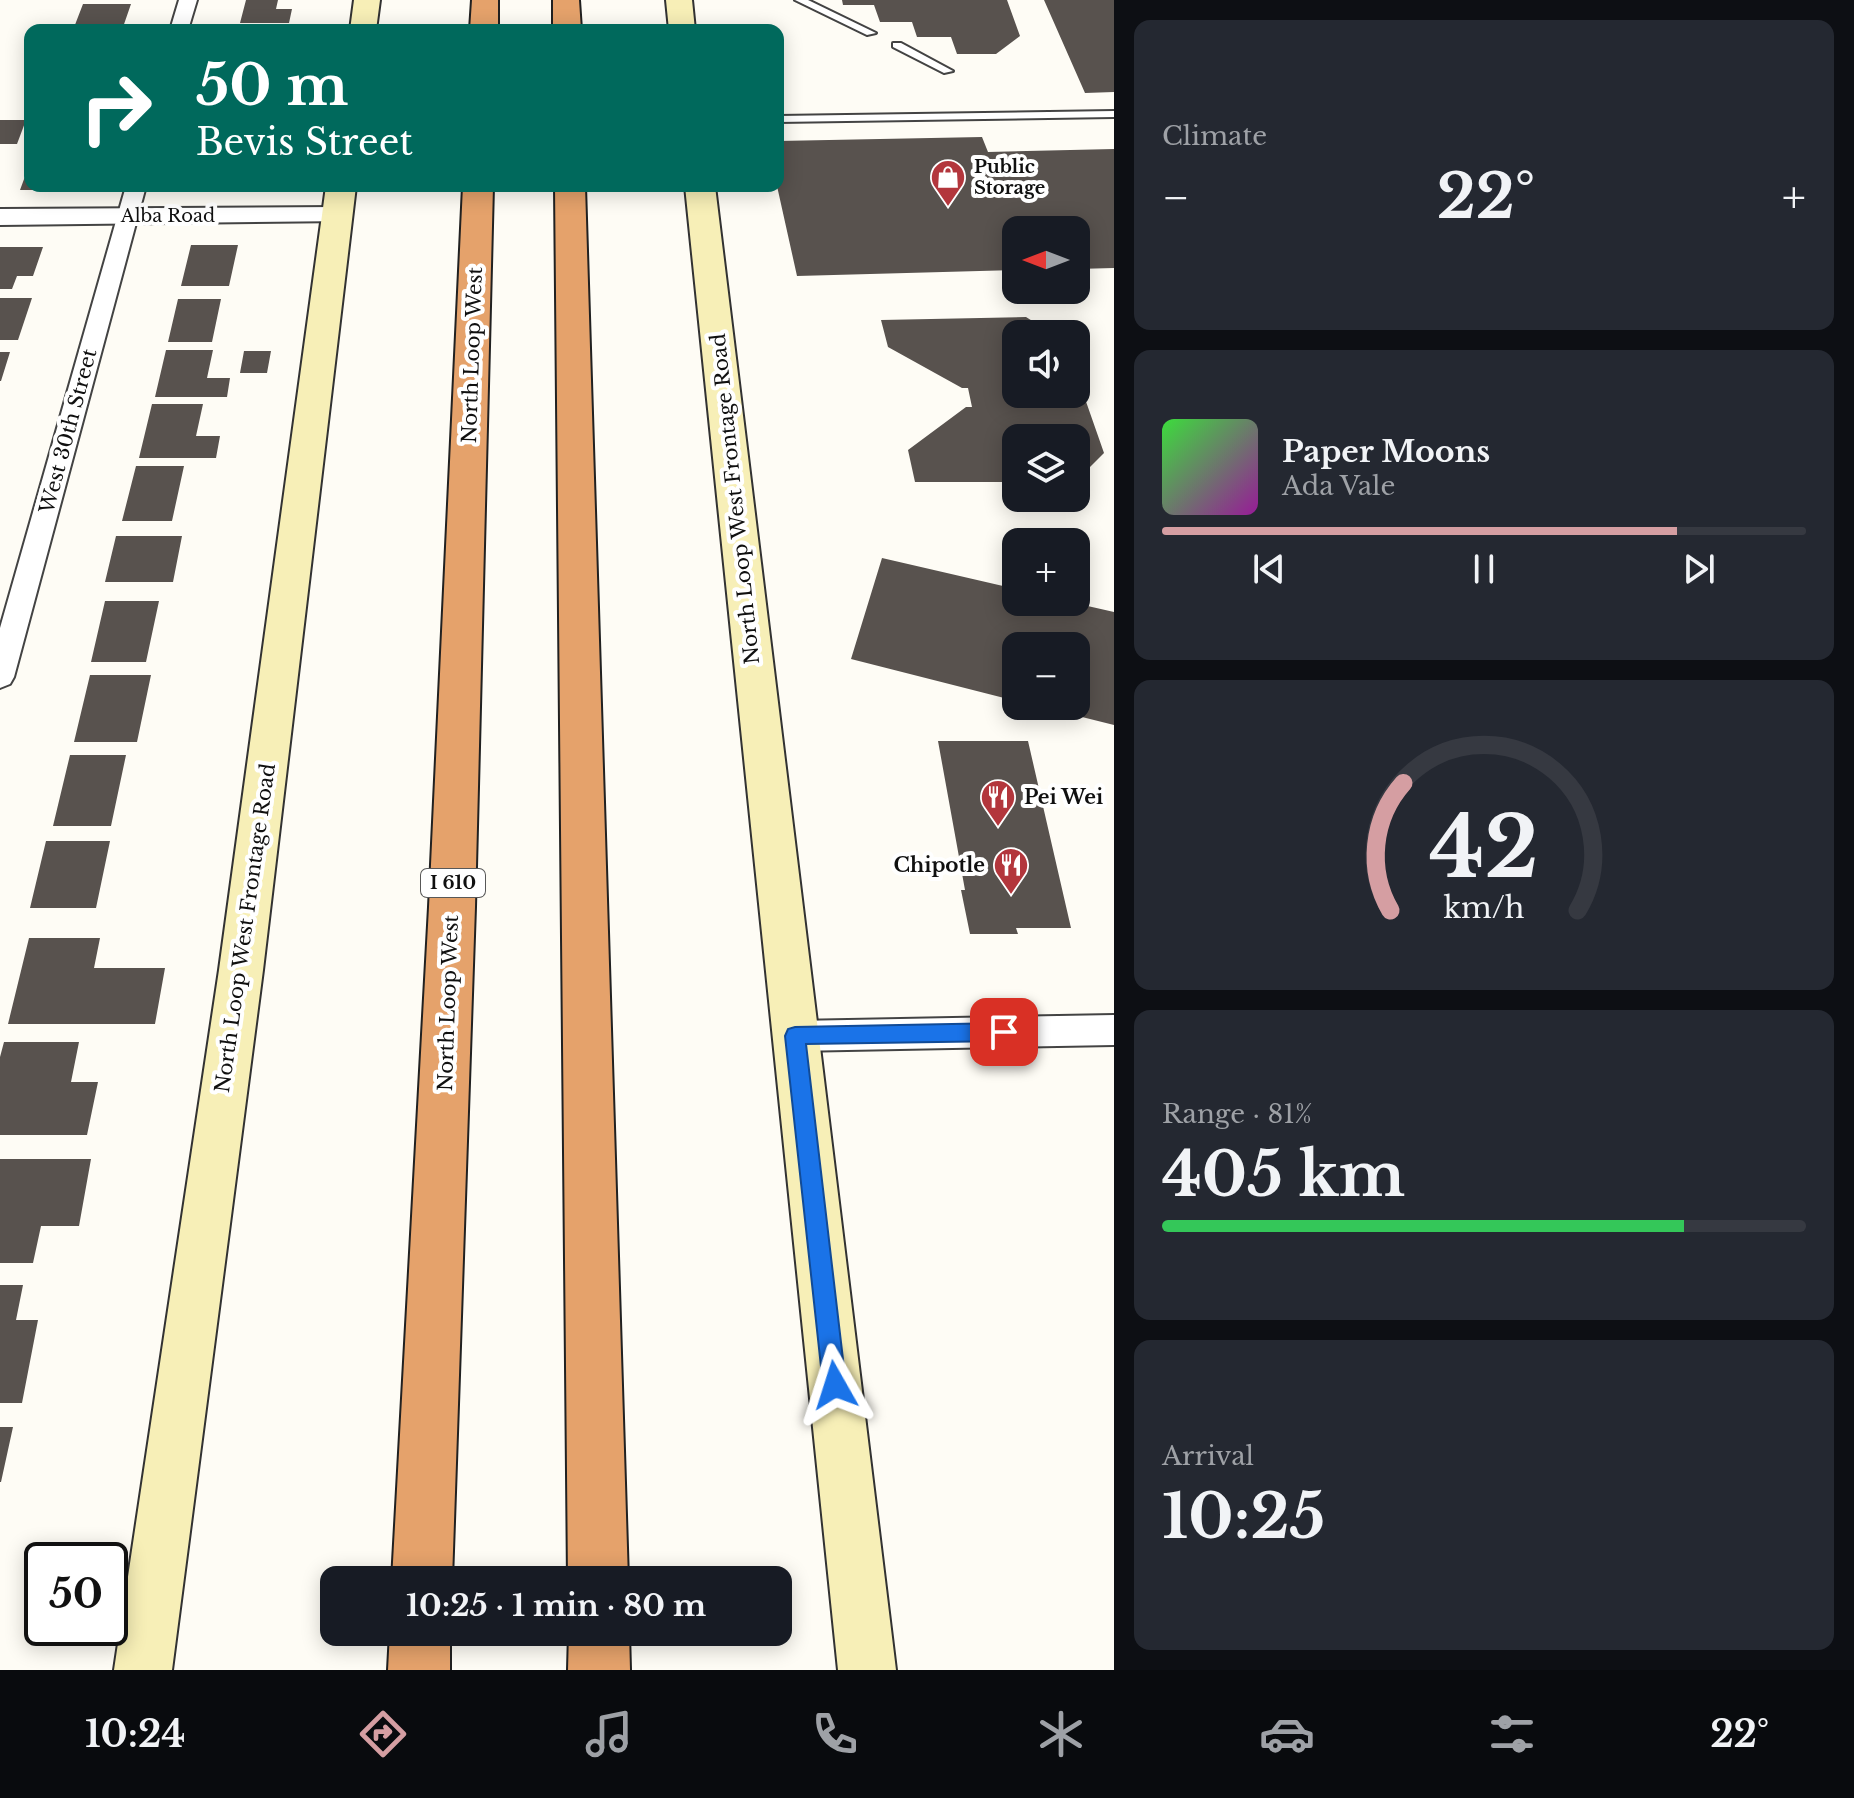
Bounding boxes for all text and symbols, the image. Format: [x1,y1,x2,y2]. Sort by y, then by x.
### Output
text: 50 m [196,51,348,120]
icon: right [64,56,168,160]
text: Bevis Street [196,120,413,165]
text: Climate [1162,120,1267,152]
place label: Public Storage [974,156,1045,199]
shop icon: Public Storage [929,158,967,208]
text: 22° [1437,160,1535,234]
text: − [1162,170,1190,225]
text: + [1782,170,1806,225]
street label: Alba Road [120,205,215,227]
north arrow [1002,216,1090,304]
map controls [1002,216,1090,720]
street label: North Loop West [457,266,487,444]
button: sound [1002,320,1090,408]
street label: North Loop West Frontage Road [706,332,764,666]
street label: West 30th Street [34,346,102,517]
button: layers [1002,424,1090,512]
text: Paper Moons [1282,433,1490,470]
text: Ada Vale [1282,470,1395,502]
button: + [1002,528,1090,616]
icon: previous [1247,547,1291,591]
icon: pause [1462,547,1506,591]
icon: next [1677,547,1721,591]
button: − [1002,632,1090,720]
street label: North Loop West Frontage Road [210,762,280,1094]
restaurant icon: Pei Wei [979,778,1017,828]
place label: Pei Wei [1024,785,1103,809]
text: 42 [1429,796,1539,899]
restaurant icon: Chipotle [992,846,1030,896]
place label: Chipotle [893,853,985,877]
road number: I 610 [421,869,485,897]
text: km/h [1443,890,1525,926]
street label: North Loop West [433,914,463,1092]
pin [970,998,1038,1066]
icon: arrive [982,1010,1026,1054]
text: Range · 81% [1162,1098,1312,1130]
text: 405 km [1162,1138,1405,1212]
position arrow [793,1343,877,1427]
text: Arrival [1162,1440,1254,1472]
text: 10:25 [1162,1480,1325,1554]
speed limit sign: 50 [24,1542,128,1646]
text: 10:25 · 1 min · 80 m [406,1587,706,1624]
icon: directions [355,1706,411,1762]
icon: music [581,1706,637,1762]
icon: phone [807,1706,863,1762]
icon: climate [1033,1706,1089,1762]
icon: car [1259,1706,1315,1762]
icon: filters [1484,1706,1540,1762]
text: 10:24 [85,1712,185,1757]
text: 22° [1710,1712,1769,1757]

